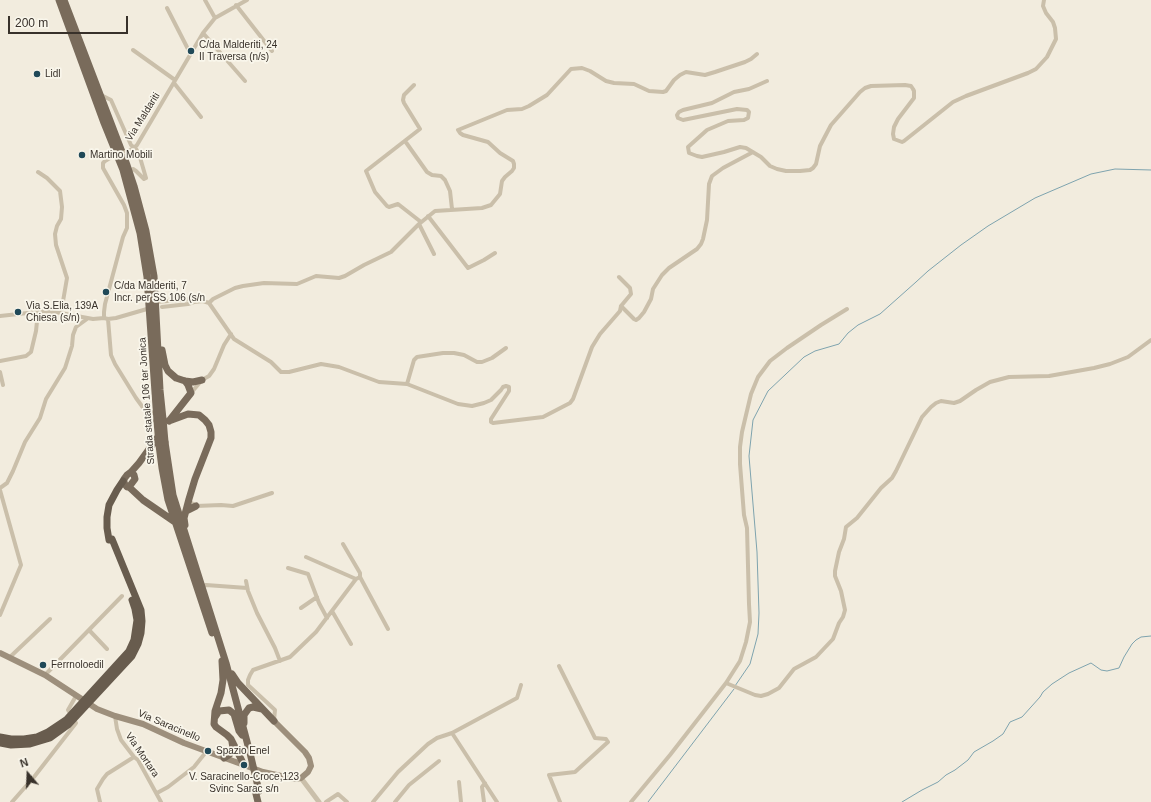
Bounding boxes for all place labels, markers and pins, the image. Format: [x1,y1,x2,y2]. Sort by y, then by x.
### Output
place label: C/da Malderiti, 24 II Traversa (n/s) [199,39,277,62]
marker: C/da Malderiti, 24 II Traversa (n/s) [186,46,196,56]
place label: Lidl [45,68,61,80]
marker: Lidl [32,69,42,79]
place label: Martino Mobili [90,149,152,161]
marker: Martino Mobili [77,150,87,160]
place label: C/da Malderiti, 7 Incr. per SS 106 (s/n [114,280,205,304]
marker: C/da Malderiti, 7 Incr. per SS 106 (s/n [101,287,111,297]
place label: Via S.Elia, 139A Chiesa (s/n) [26,300,98,324]
marker: Via S.Elia, 139A Chiesa (s/n) [13,307,23,317]
place label: Ferrnoloedil [51,659,104,671]
marker: Ferrnoloedil [38,660,48,670]
place label: Spazio Enel [216,745,269,757]
marker: Spazio Enel [203,746,213,756]
marker: V. Saracinello-Croce,123 Svinc Sarac s/n [239,760,249,770]
place label: V. Saracinello-Croce,123 Svinc Sarac s/n [189,771,299,794]

